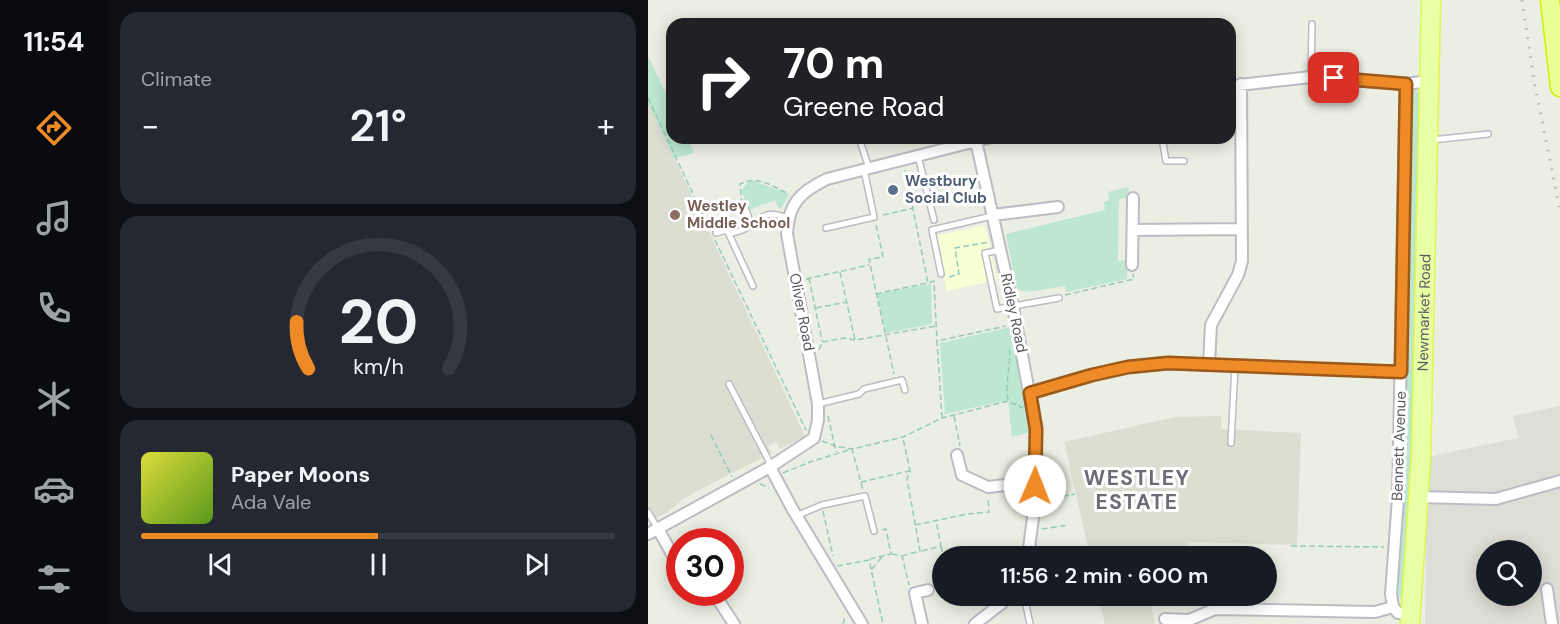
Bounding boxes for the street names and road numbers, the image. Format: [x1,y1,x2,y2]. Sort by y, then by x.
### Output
street label: Newmarket Road [1413,254,1435,371]
street label: Oliver Road [785,271,819,353]
street label: Ridley Road [996,271,1032,355]
street label: Bennett Avenue [1387,391,1411,501]

